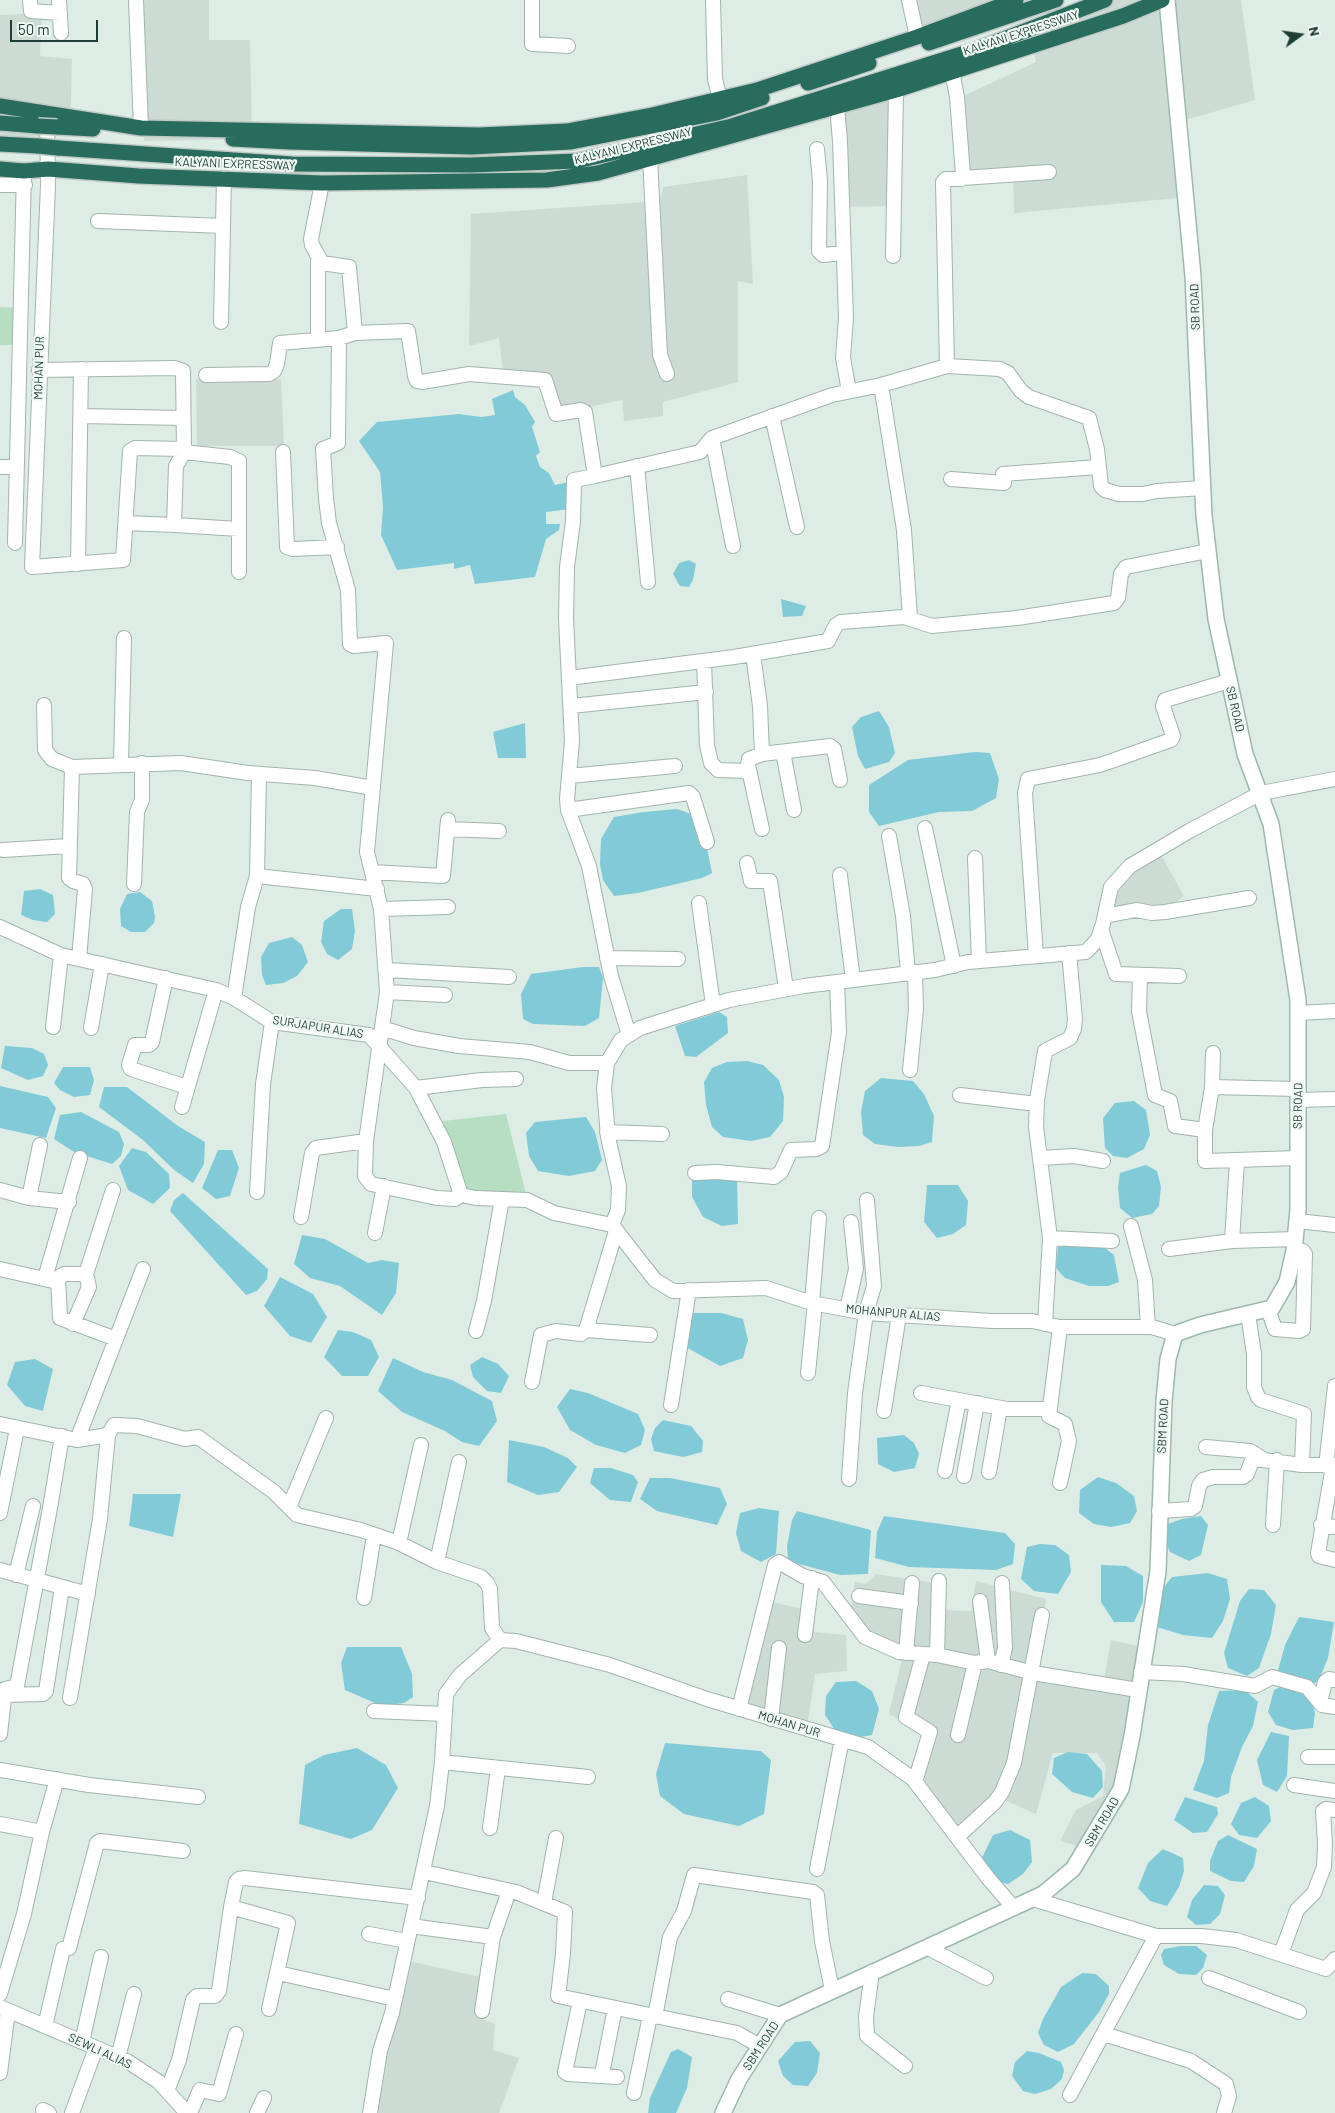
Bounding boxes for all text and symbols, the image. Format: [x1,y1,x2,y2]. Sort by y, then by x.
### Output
street label: KALYANI EXPRESSWAY [961,7,1081,59]
scale bar [12,10,100,42]
north arrow [1275,10,1325,60]
text: 50 m [18,20,50,38]
text: N [1306,25,1324,38]
street label: KALYANI EXPRESSWAY [573,124,693,168]
street label: KALYANI EXPRESSWAY [174,155,296,173]
street label: SB ROAD [1187,284,1203,330]
street label: MOHAN PUR [31,336,47,400]
street label: SB ROAD [1223,685,1247,733]
street label: SURJAPUR ALIAS [271,1013,365,1041]
street label: SB ROAD [1290,1083,1306,1129]
street label: MOHANPUR ALIAS [845,1302,941,1324]
street label: SBM ROAD [1154,1398,1172,1454]
street label: MOHAN PUR [756,1708,822,1740]
street label: SBM ROAD [1082,1795,1122,1849]
street label: SBM ROAD [740,2019,782,2073]
street label: SEWLI ALIAS [66,2030,134,2072]

